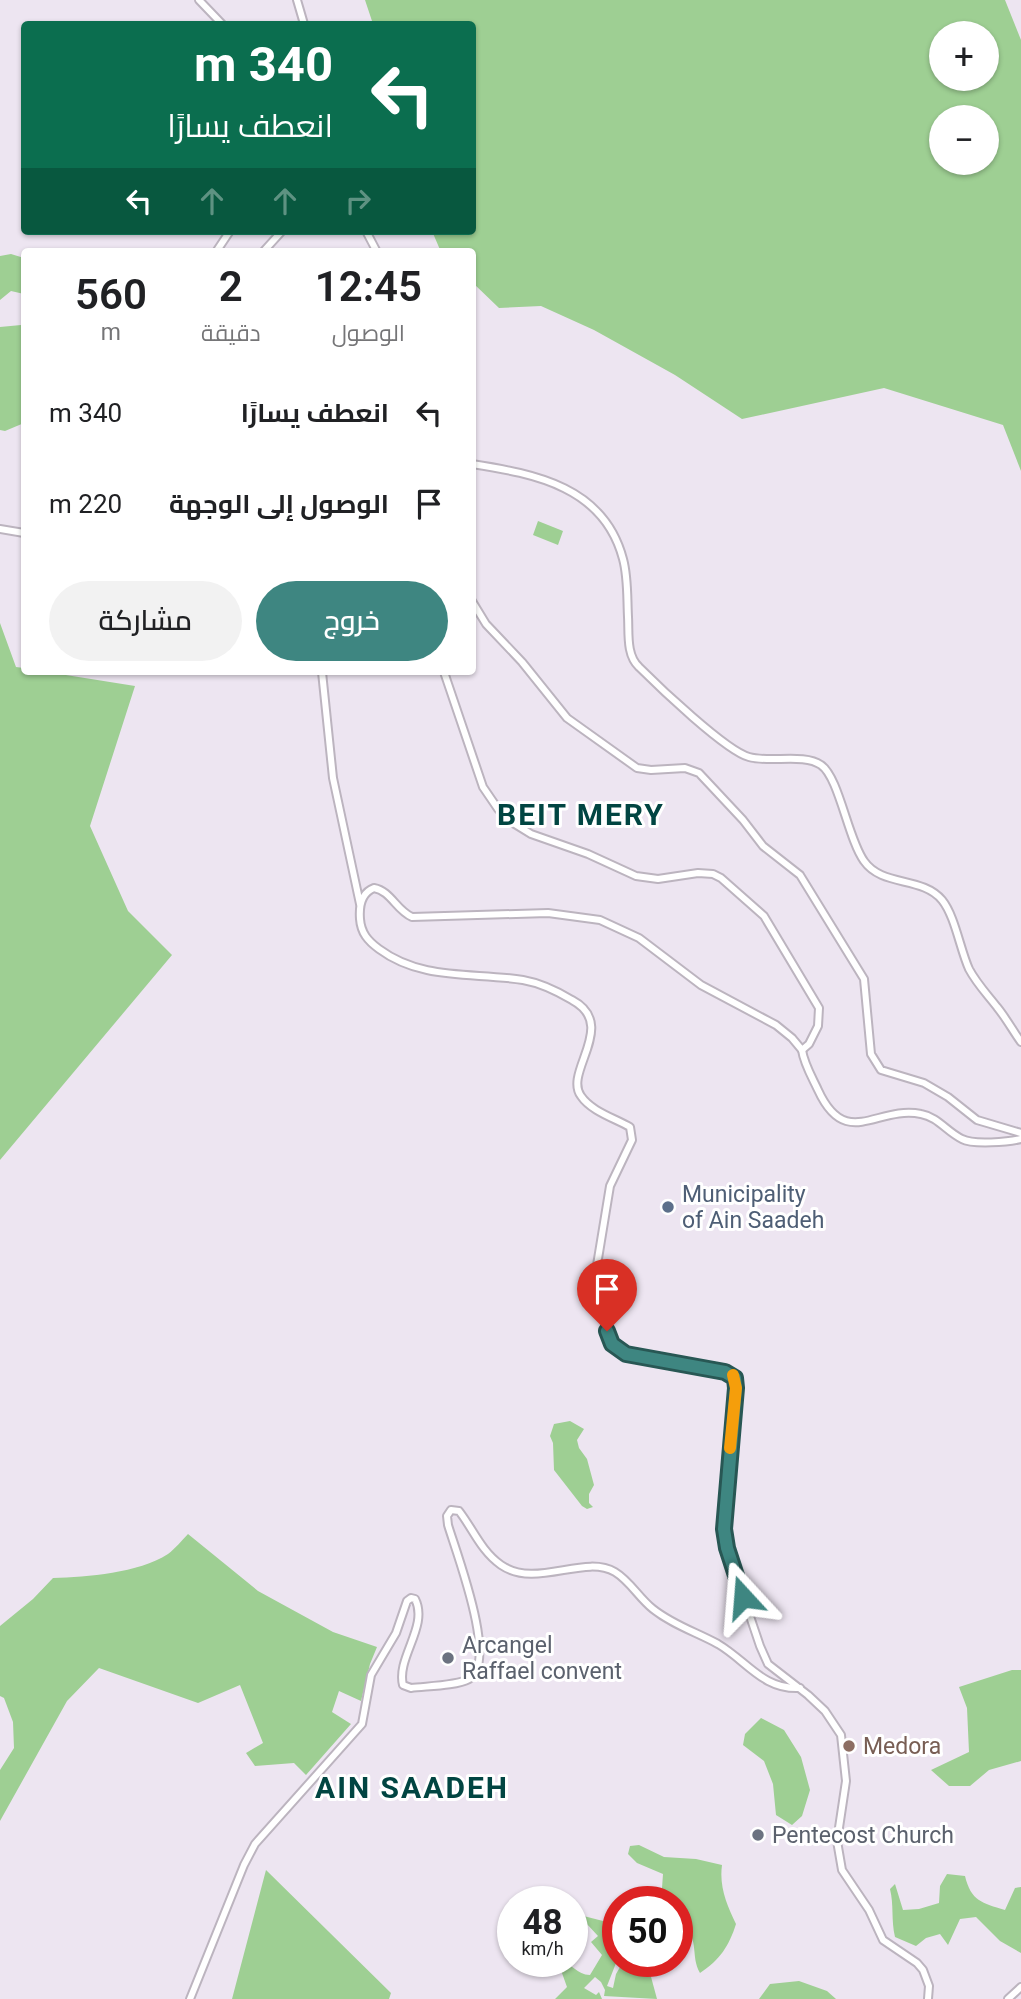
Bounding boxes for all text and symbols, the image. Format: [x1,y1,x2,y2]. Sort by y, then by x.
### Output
map controls [929,21,999,175]
button: + [929,21,999,91]
text: 340 m [194,36,333,93]
icon: left [357,49,448,140]
button: − [929,105,999,175]
text: انعطف يسارًا [167,107,333,145]
icon: left [120,182,158,220]
icon: ahead [193,182,231,220]
icon: ahead [266,182,304,220]
icon: right [339,182,377,220]
text: 2 [219,262,243,311]
text: 12:45 [315,262,422,311]
text: 560 [75,270,147,319]
text: m [101,319,121,346]
text: دقيقة [201,320,261,347]
text: الوصول [332,320,405,347]
icon: left [410,394,448,432]
text: 340 m [49,398,122,428]
text: انعطف يسارًا [241,398,389,428]
icon: arrive [410,485,448,523]
text: 220 m [49,489,122,519]
text: الوصول إلى الوجهة [169,489,389,519]
button: مشاركة [49,581,242,661]
button: خروج [256,581,448,661]
district label: BEIT MERY [497,797,665,832]
place label: Municipality of Ain Saadeh [682,1181,824,1234]
marker: Municipality of Ain Saadeh [660,1199,676,1215]
pin [577,1259,637,1331]
icon: arrive [588,1270,626,1308]
position arrow [706,1560,780,1634]
place label: Arcangel Raffael convent [462,1632,622,1685]
marker: Arcangel Raffael convent [440,1650,456,1666]
place label: Medora [863,1733,941,1760]
marker: Medora [841,1738,857,1754]
district label: AIN SAADEH [315,1770,509,1805]
place label: Pentecost Church [772,1822,954,1849]
marker: Pentecost Church [750,1827,766,1843]
speed limit sign: 50 [602,1886,693,1977]
text: 48 [522,1902,563,1943]
text: km/h [521,1938,564,1959]

